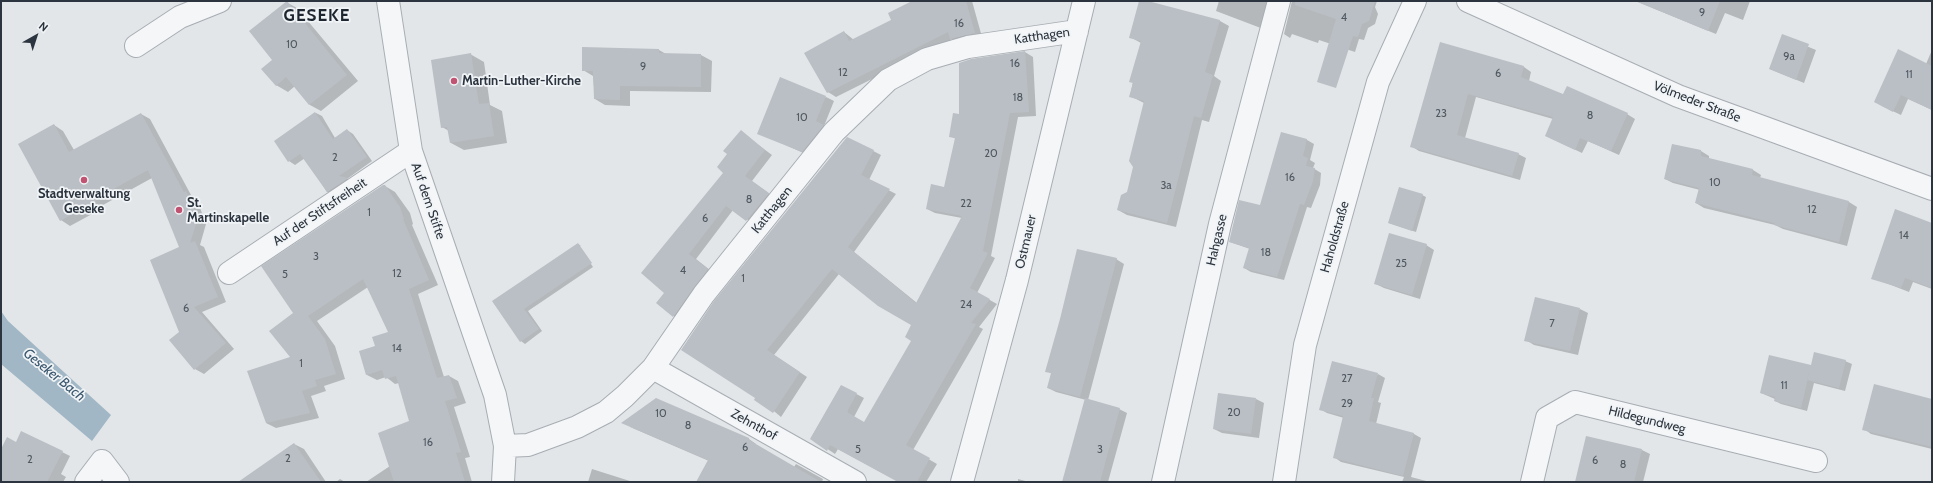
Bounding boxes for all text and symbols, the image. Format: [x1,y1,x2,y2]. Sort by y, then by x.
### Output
district label: GESEKE [284,6,350,26]
house number: 9 [1699,6,1705,20]
house number: 4 [1341,11,1347,25]
north arrow [16,16,56,56]
house number: 16 [954,17,964,31]
text: N [36,19,51,35]
street label: Katthagen [1013,24,1071,48]
house number: 10 [286,38,298,52]
house number: 9a [1783,50,1795,64]
house number: 16 [1010,57,1020,71]
house number: 9 [640,60,646,74]
house number: 12 [838,66,848,80]
house number: 6 [1495,67,1501,81]
house number: 11 [1905,68,1913,82]
place label: Martin-Luther-Kirche [462,73,581,89]
marker: Martin-Luther-Kirche [449,76,459,86]
street label: Völmeder Straße [1651,78,1743,126]
house number: 18 [1013,91,1023,105]
house number: 23 [1435,107,1447,121]
house number: 8 [1587,109,1593,123]
house number: 10 [796,111,808,125]
house number: 20 [984,147,998,161]
house number: 2 [332,151,338,165]
street label: Auf dem Stifte [408,161,448,241]
house number: 16 [1285,171,1295,185]
marker: Stadtverwaltung Geseke [79,175,89,185]
street label: Auf der Stiftsfreiheit [270,175,370,249]
house number: 10 [1709,176,1721,190]
house number: 3a [1160,179,1172,193]
street label: Katthagen [748,183,796,237]
place label: Stadtverwaltung Geseke [38,186,130,217]
house number: 8 [746,193,752,207]
place label: St. Martinskapelle [187,195,269,226]
house number: 22 [960,197,972,211]
street label: Haholdstraße [1317,199,1353,275]
house number: 12 [1807,203,1817,217]
marker: St. Martinskapelle [174,205,184,215]
house number: 1 [367,206,371,220]
house number: 6 [702,212,708,226]
street label: Ostmauer [1012,213,1040,271]
street label: Hahgasse [1203,213,1231,267]
house number: 14 [1899,229,1909,243]
house number: 18 [1261,246,1271,260]
house number: 3 [313,250,319,264]
house number: 25 [1395,257,1407,271]
house number: 4 [680,264,686,278]
house number: 12 [392,267,402,281]
house number: 5 [282,268,288,282]
house number: 1 [741,272,745,286]
house number: 24 [960,298,972,312]
house number: 6 [183,302,189,316]
house number: 7 [1549,317,1555,331]
house number: 14 [392,342,402,356]
water label: Geseker Bach [20,345,88,405]
house number: 1 [299,357,303,371]
house number: 27 [1341,372,1353,386]
house number: 11 [1780,379,1788,393]
house number: 29 [1341,397,1353,411]
street label: Hildegundweg [1607,403,1687,437]
street label: Zehnthof [728,406,780,444]
house number: 20 [1227,406,1241,420]
house number: 10 [655,407,667,421]
house number: 8 [685,419,691,433]
house number: 16 [423,436,433,450]
house number: 6 [742,441,748,455]
house number: 5 [855,443,861,457]
house number: 3 [1097,443,1103,457]
house number: 2 [285,452,291,466]
house number: 2 [27,453,33,467]
house number: 6 [1592,454,1598,468]
house number: 8 [1620,458,1626,472]

